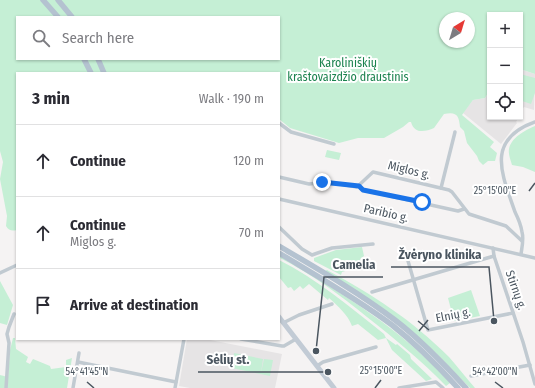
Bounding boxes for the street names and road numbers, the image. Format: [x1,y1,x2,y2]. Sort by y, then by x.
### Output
street label: Miglos g. [387,158,432,182]
street label: Paribio g. [362,201,410,225]
street label: Stirnų g. [503,268,529,312]
street label: Elnių g. [434,305,472,325]

